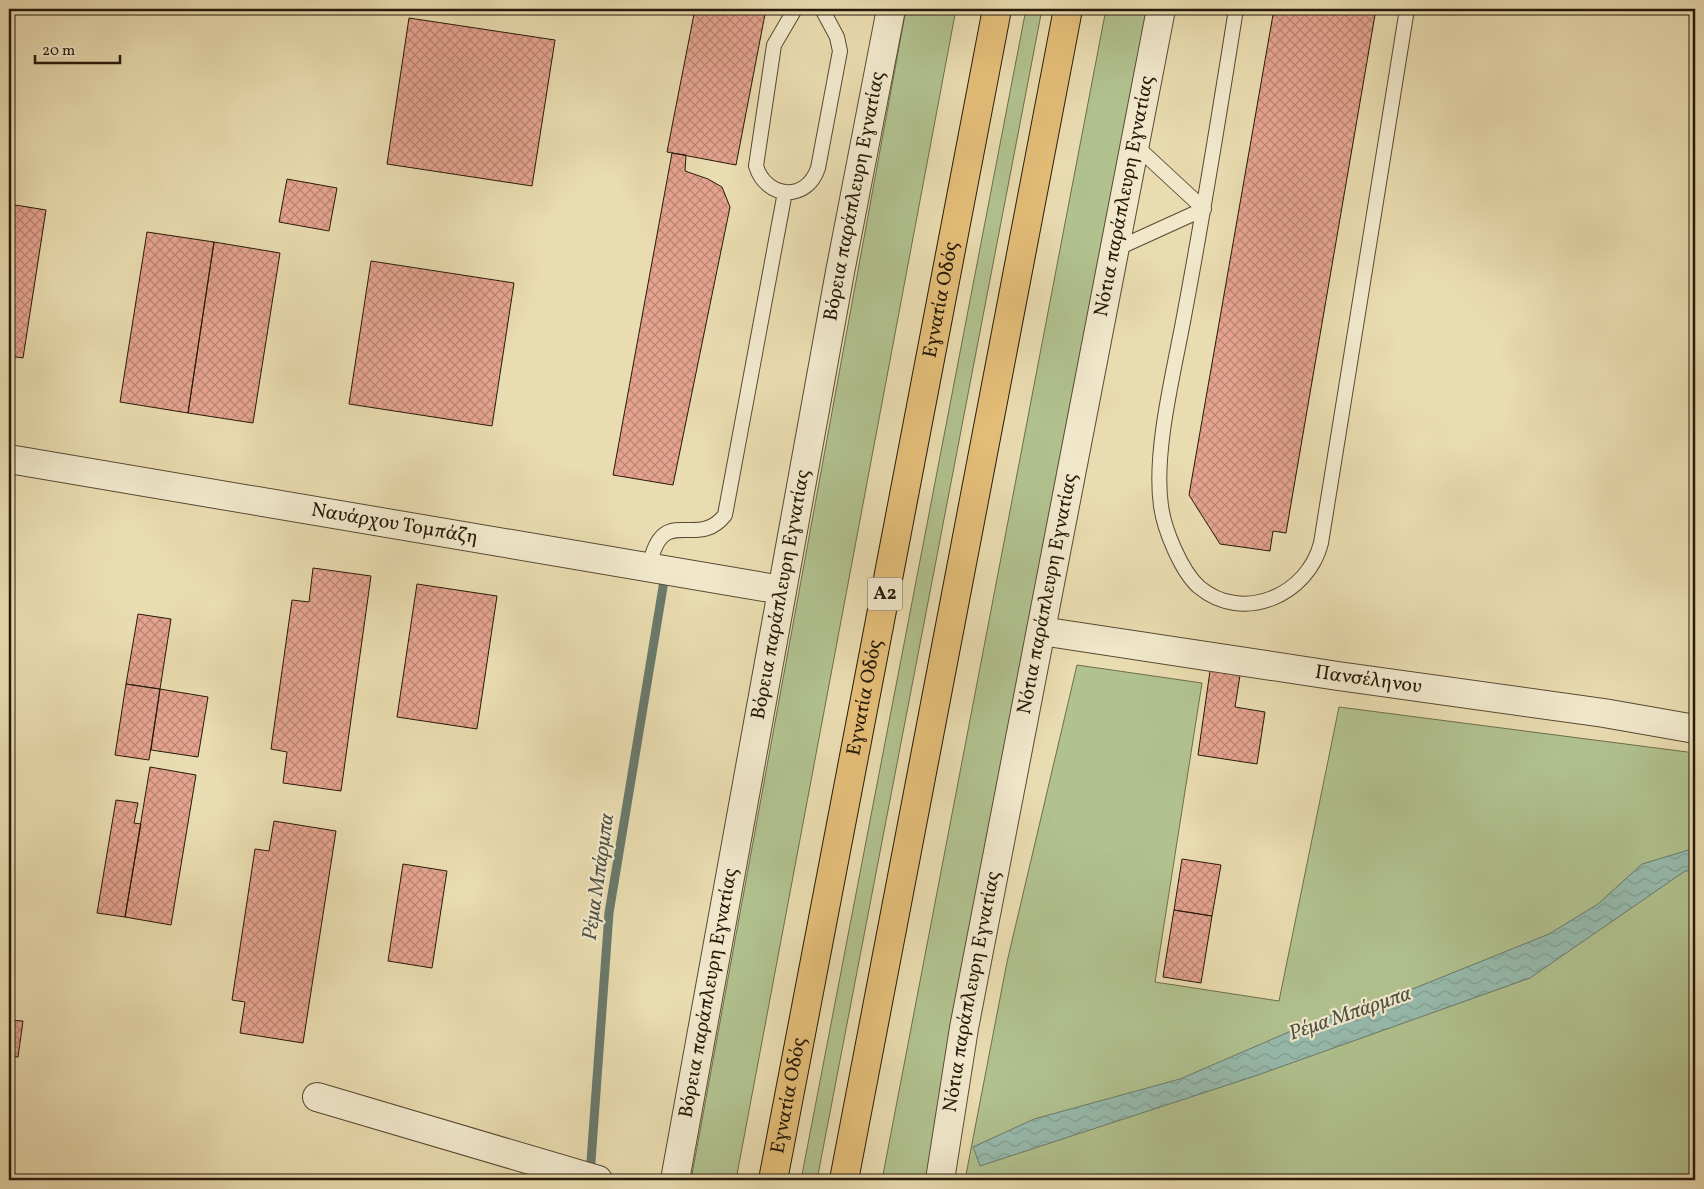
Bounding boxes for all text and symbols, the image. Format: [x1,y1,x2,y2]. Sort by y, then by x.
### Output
scale bar [35,32,120,64]
text: 20 m [42,41,75,62]
street label: Βόρεια παράπλευρη Εγνατίας [817,69,893,323]
street label: Νότια παράπλευρη Εγνατίας [1088,73,1162,319]
street label: Εγνατία Οδός [917,239,966,360]
street label: Βόρεια παράπλευρη Εγνατίας [745,467,818,722]
street label: Νότια παράπλευρη Εγνατίας [1011,471,1085,717]
street label: Ναυάρχου Τομπάζη [309,496,480,552]
road number: Α2 [868,578,902,610]
street label: Εγνατία Οδός [840,637,890,758]
street label: Πανσέληνου [1313,659,1424,701]
water label: Ρέμα Μπάρμπα [576,811,622,942]
street label: Βόρεια παράπλευρη Εγνατίας [673,866,745,1120]
street label: Νότια παράπλευρη Εγνατίας [937,869,1008,1114]
water label: Ρέμα Μπάρμπα [1285,979,1415,1048]
street label: Εγνατία Οδός [764,1035,814,1156]

